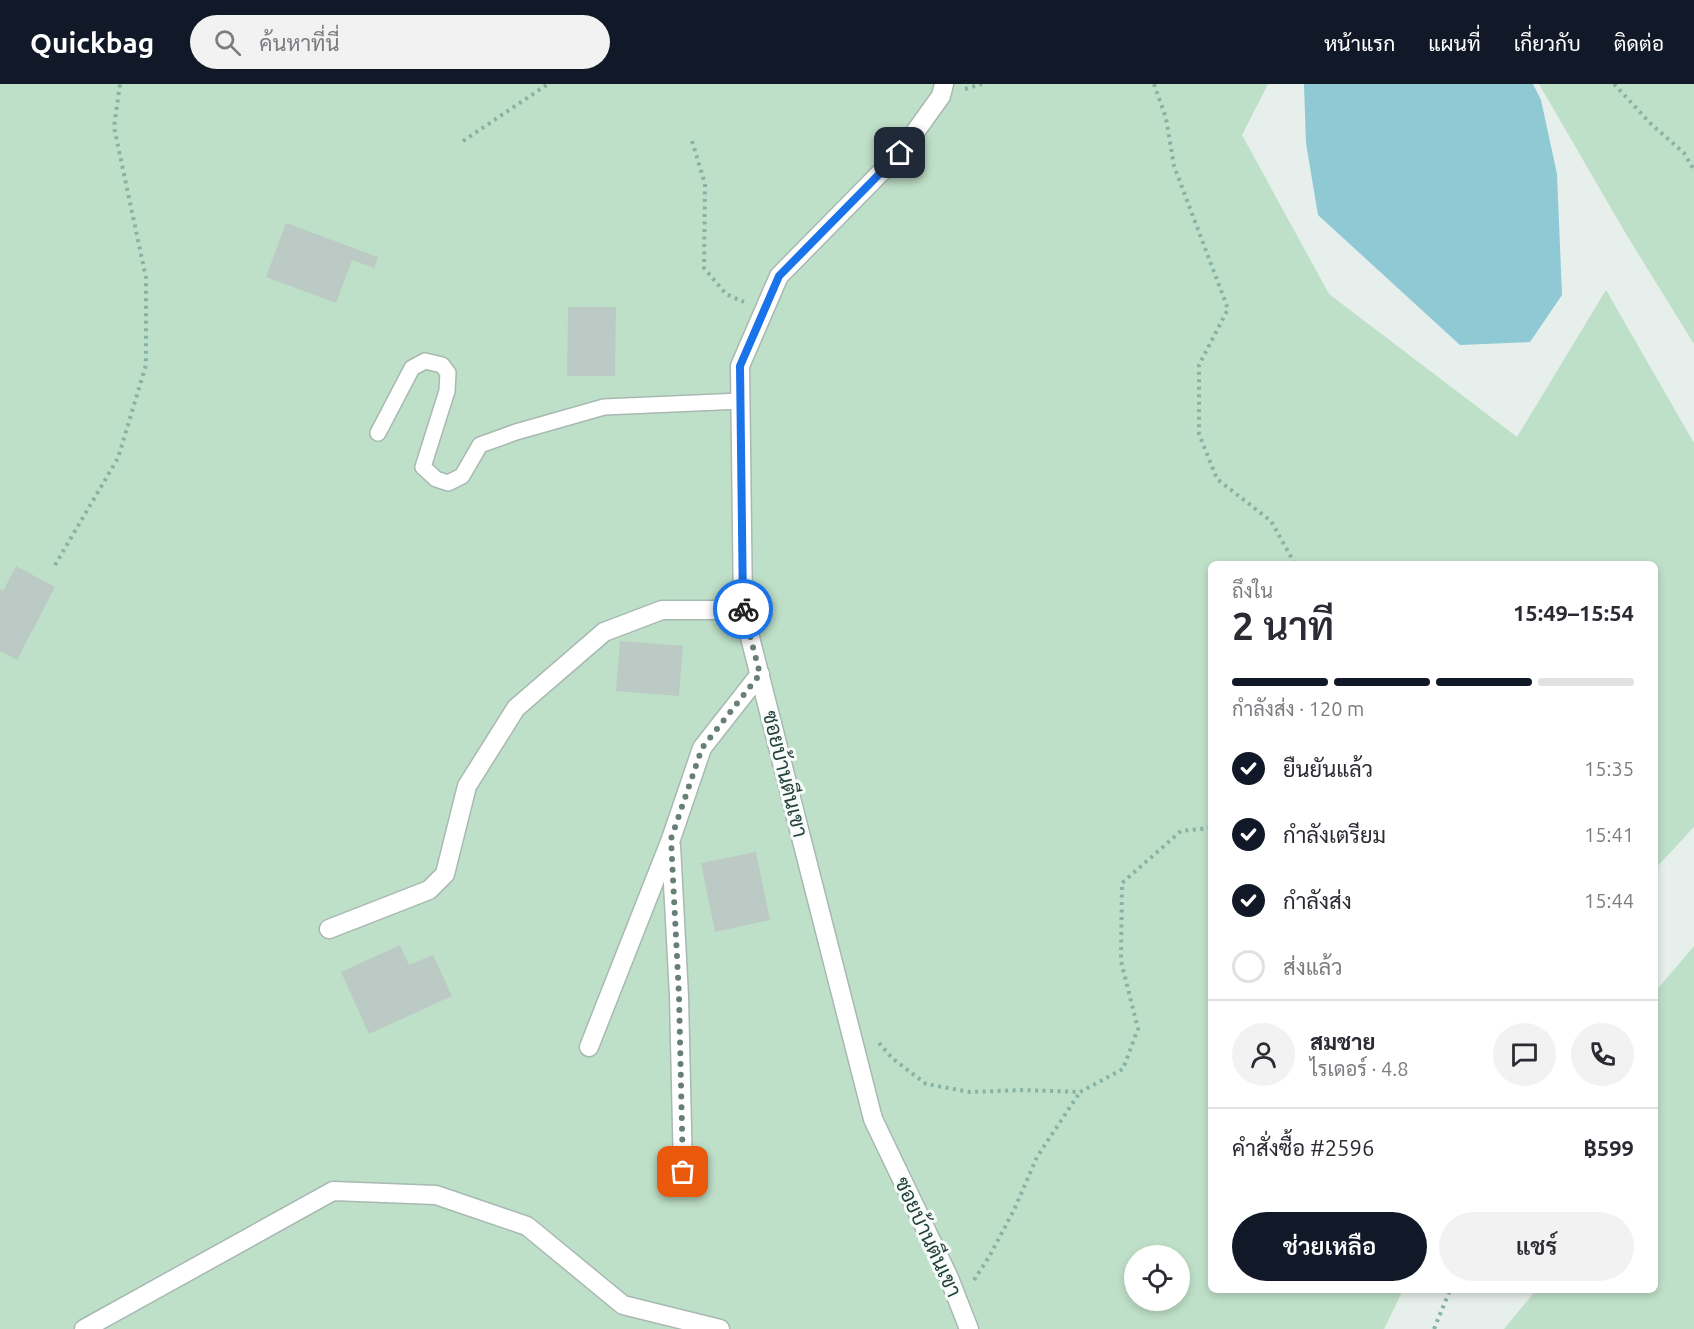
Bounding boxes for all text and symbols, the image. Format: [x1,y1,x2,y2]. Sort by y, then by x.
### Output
search box [190,15,610,69]
icon: search [211,26,244,59]
text: Quickbag [30,27,154,58]
text: ค้นหาที่นี่ [259,30,340,55]
text: หน้าแรก [1324,31,1395,55]
text: แผนที่ [1428,31,1481,55]
text: เกี่ยวกับ [1514,31,1581,55]
text: ติดต่อ [1614,31,1664,55]
pin [874,127,925,178]
icon: home [883,136,916,169]
courier [713,579,773,639]
text: ถึงใน [1232,579,1273,602]
icon: bike [727,593,760,626]
text: 15:49–15:54 [1513,600,1634,625]
text: 2 นาที [1232,604,1334,647]
text: กำลังส่ง · 120 m [1232,697,1364,720]
street label: ซอยบ้านตีนเขา [759,708,813,840]
icon: check [1232,752,1265,785]
text: ยืนยันแล้ว [1283,756,1373,781]
text: 15:35 [1584,757,1634,780]
icon: check [1232,818,1265,851]
text: กำลังเตรียม [1283,822,1386,847]
text: 15:41 [1584,823,1634,846]
icon: check [1232,884,1265,917]
text: กำลังส่ง [1283,888,1352,913]
text: 15:44 [1584,889,1634,912]
text: ส่งแล้ว [1283,954,1343,979]
button: person [1232,1023,1295,1086]
button: chat [1493,1023,1556,1086]
button: phone [1571,1023,1634,1086]
text: สมชาย [1310,1029,1376,1054]
text: ไรเดอร์ · 4.8 [1310,1057,1409,1080]
text: คำสั่งซื้อ #2596 [1232,1135,1374,1160]
text: ฿599 [1584,1135,1634,1160]
pin [657,1146,708,1197]
icon: bag [666,1155,699,1188]
street label: ซอยบ้านตีนเขา [891,1173,967,1300]
button: ช่วยเหลือ [1232,1212,1427,1281]
button: แชร์ [1439,1212,1634,1281]
map controls [1124,1245,1190,1311]
button: locate [1124,1245,1190,1311]

